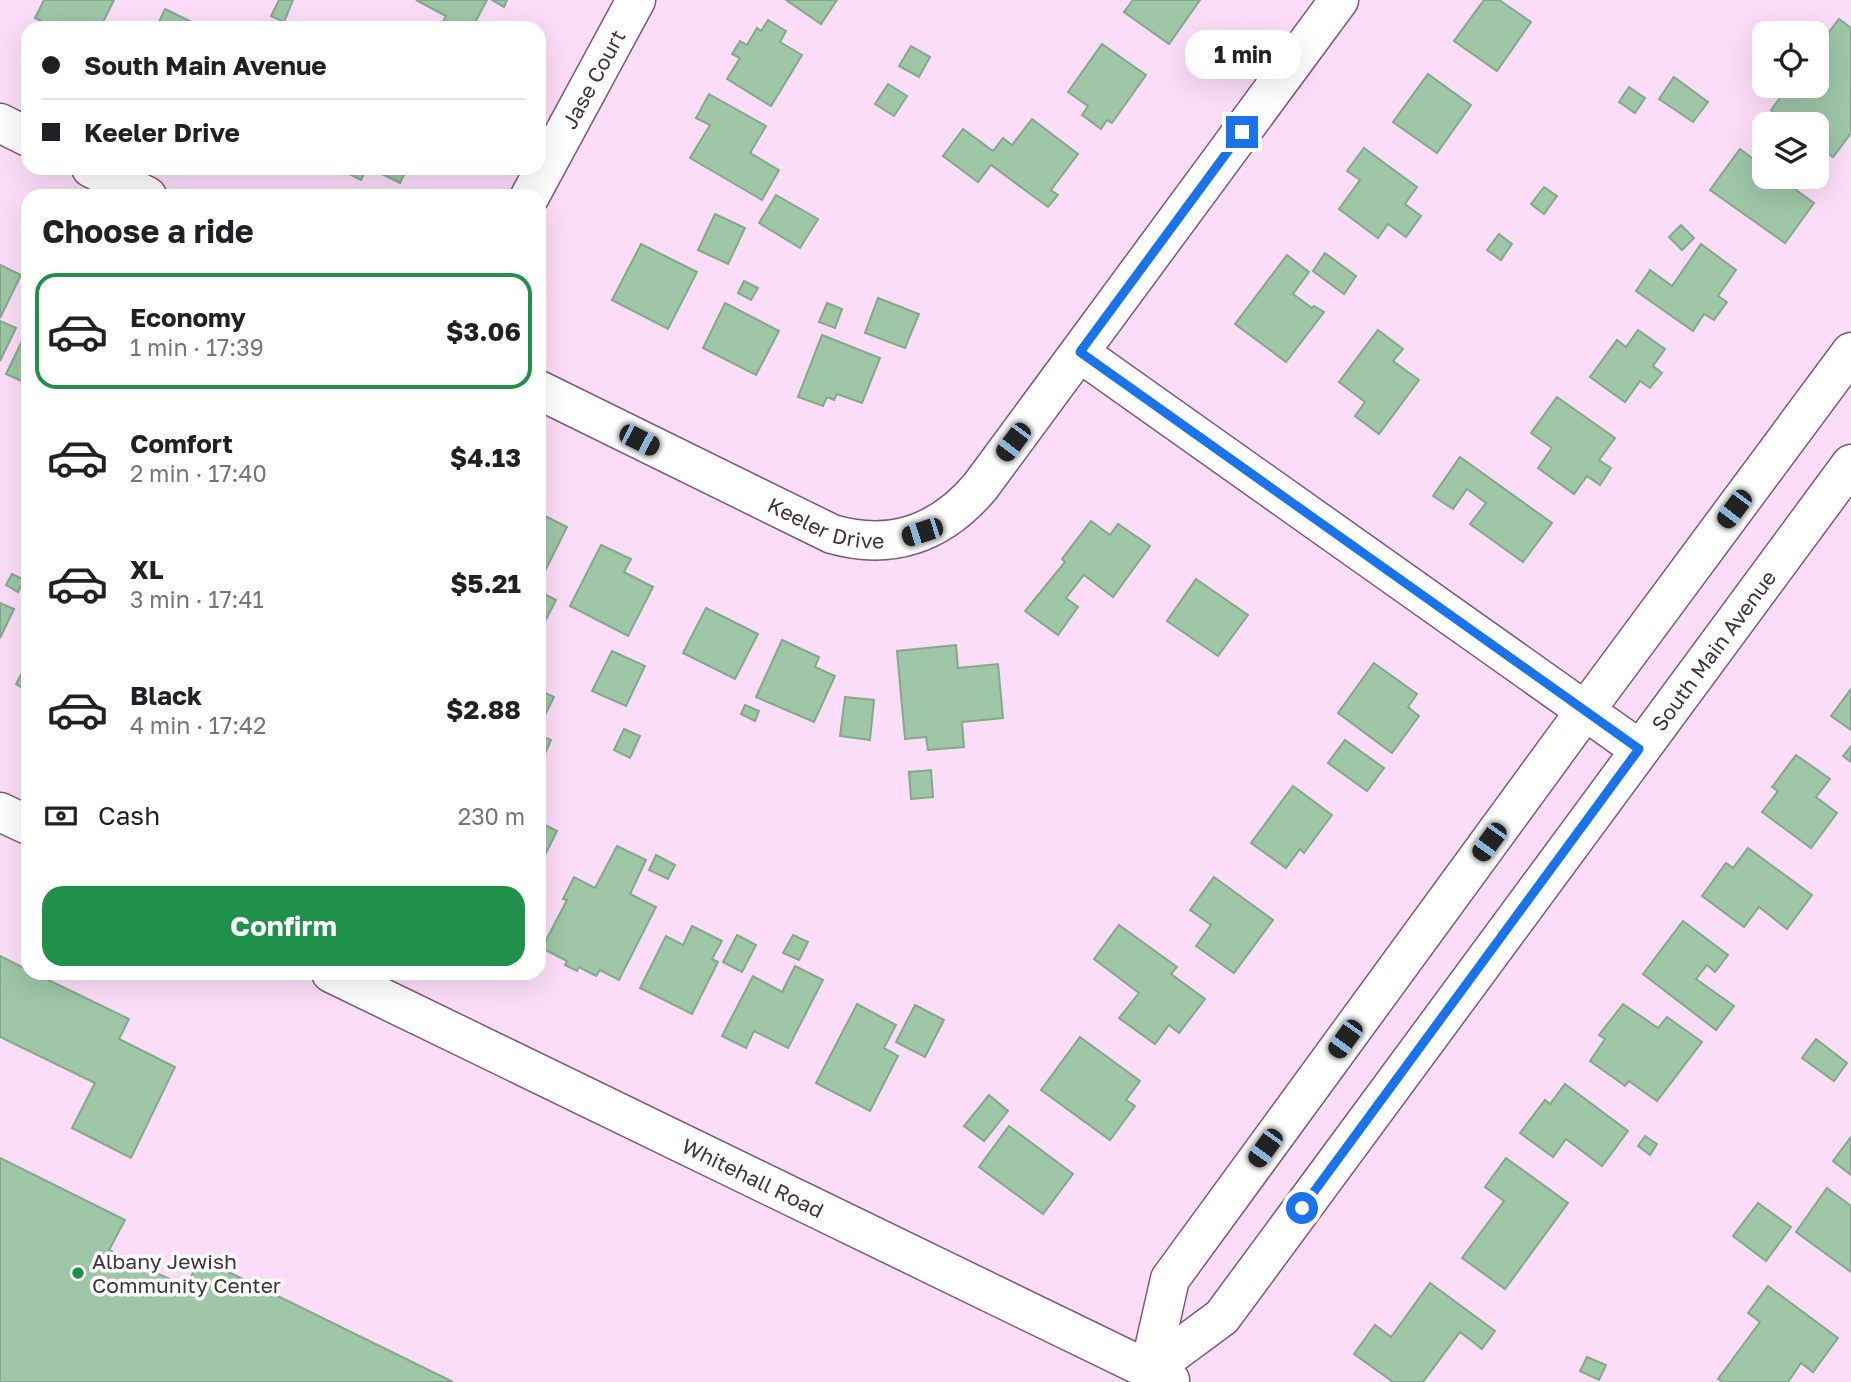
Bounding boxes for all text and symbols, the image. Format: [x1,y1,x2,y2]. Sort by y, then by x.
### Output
map controls [1752,21,1829,189]
button: locate [1752,21,1829,98]
street label: Jase Court [556,25,631,133]
callout: 1 min [1184,31,1300,80]
text: 1 min [1214,40,1272,68]
text: South Main Avenue [84,50,327,81]
button: layers [1752,112,1829,189]
route end [1226,116,1258,148]
text: Keeler Drive [84,117,240,148]
text: Choose a ride [42,212,254,250]
icon: car [46,300,109,363]
text: Economy [130,302,246,333]
text: $3.06 [446,316,521,347]
text: 1 min · 17:39 [130,333,264,361]
car [992,419,1035,465]
car [616,421,663,459]
icon: car [46,426,109,489]
text: Comfort [130,428,233,459]
text: $4.13 [450,442,521,473]
text: 2 min · 17:40 [130,459,267,487]
car [1713,486,1756,532]
street label: Keeler Drive [764,492,885,554]
car [899,516,946,548]
icon: car [46,552,109,615]
text: XL [130,554,164,585]
street label: South Main Avenue [1646,565,1781,736]
text: $5.21 [450,568,521,599]
text: 3 min · 17:41 [130,585,264,613]
icon: car [46,678,109,741]
text: Black [130,680,202,711]
text: $2.88 [446,694,521,725]
text: 4 min · 17:42 [130,711,266,739]
icon: cash [42,797,80,835]
text: Cash [98,800,160,831]
text: 230 m [458,802,525,830]
car [1469,819,1510,865]
button: Confirm [42,886,525,966]
car [1325,1016,1366,1062]
car [1245,1125,1286,1171]
street label: Whitehall Road [678,1132,828,1223]
route start [1286,1192,1318,1224]
place label: Albany Jewish Community Center [92,1248,281,1298]
marker: Albany Jewish Community Center [70,1265,86,1281]

